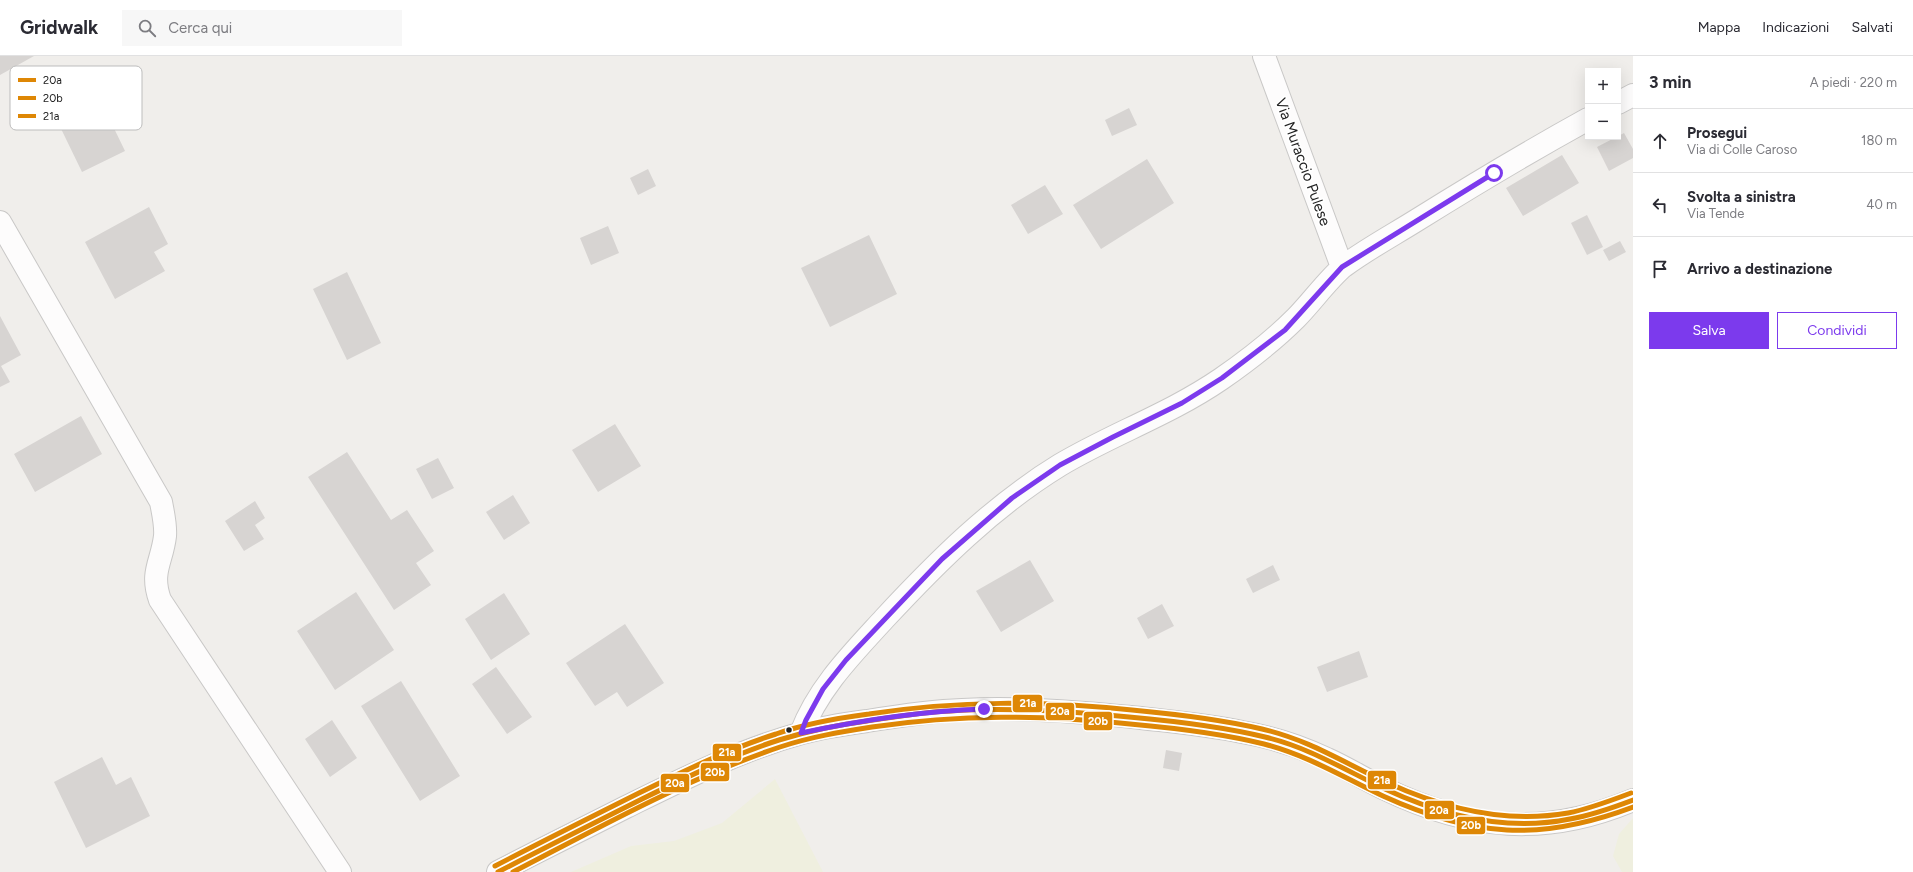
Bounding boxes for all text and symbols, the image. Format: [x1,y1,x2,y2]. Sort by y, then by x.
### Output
search box [122,10,402,46]
text: Gridwalk [20,16,98,39]
icon: search [136,17,158,39]
text: Cerca qui [168,19,232,37]
text: Mappa [1698,19,1740,36]
text: Indicazioni [1762,19,1829,36]
text: Salvati [1851,19,1893,36]
legend [10,66,142,130]
map controls [1585,68,1621,140]
button: + [1585,68,1621,104]
text: 3 min [1649,72,1691,92]
text: 20a [43,74,62,87]
text: A piedi · 220 m [1810,75,1897,90]
text: 20b [43,92,63,105]
street label: Via Muraccio Pulese [1271,96,1335,228]
button: − [1585,104,1621,140]
text: 21a [43,110,59,123]
text: Prosegui [1687,124,1747,142]
icon: ahead [1649,130,1671,152]
text: 180 m [1861,133,1897,148]
text: Via di Colle Caroso [1687,142,1797,157]
route start [1485,164,1503,182]
text: Svolta a sinistra [1687,188,1796,206]
icon: left [1649,194,1671,216]
text: 40 m [1866,197,1897,212]
text: Via Tende [1687,206,1744,221]
icon: arrive [1649,258,1671,280]
text: Arrivo a destinazione [1687,260,1832,278]
button: Salva [1649,312,1769,349]
button: Condividi [1777,312,1897,349]
line badge: 21a [1012,694,1043,713]
text: 21a [1020,697,1037,710]
route end [975,700,993,718]
line badge: 20a [1045,702,1075,721]
text: 20a [1050,705,1070,718]
line badge: 20b [1083,711,1113,731]
text: 20b [1088,715,1108,728]
unlabelled marker [784,725,794,735]
line badge: 21a [712,743,742,762]
text: 21a [719,746,736,759]
line badge: 20b [700,762,730,782]
text: 20b [705,766,725,779]
line badge: 21a [1367,770,1397,790]
line badge: 20a [660,773,690,793]
text: 21a [1374,774,1391,787]
text: 20a [665,777,685,790]
line badge: 20a [1424,800,1455,820]
text: 20a [1429,804,1449,817]
line badge: 20b [1456,816,1486,835]
text: 20b [1461,819,1481,832]

